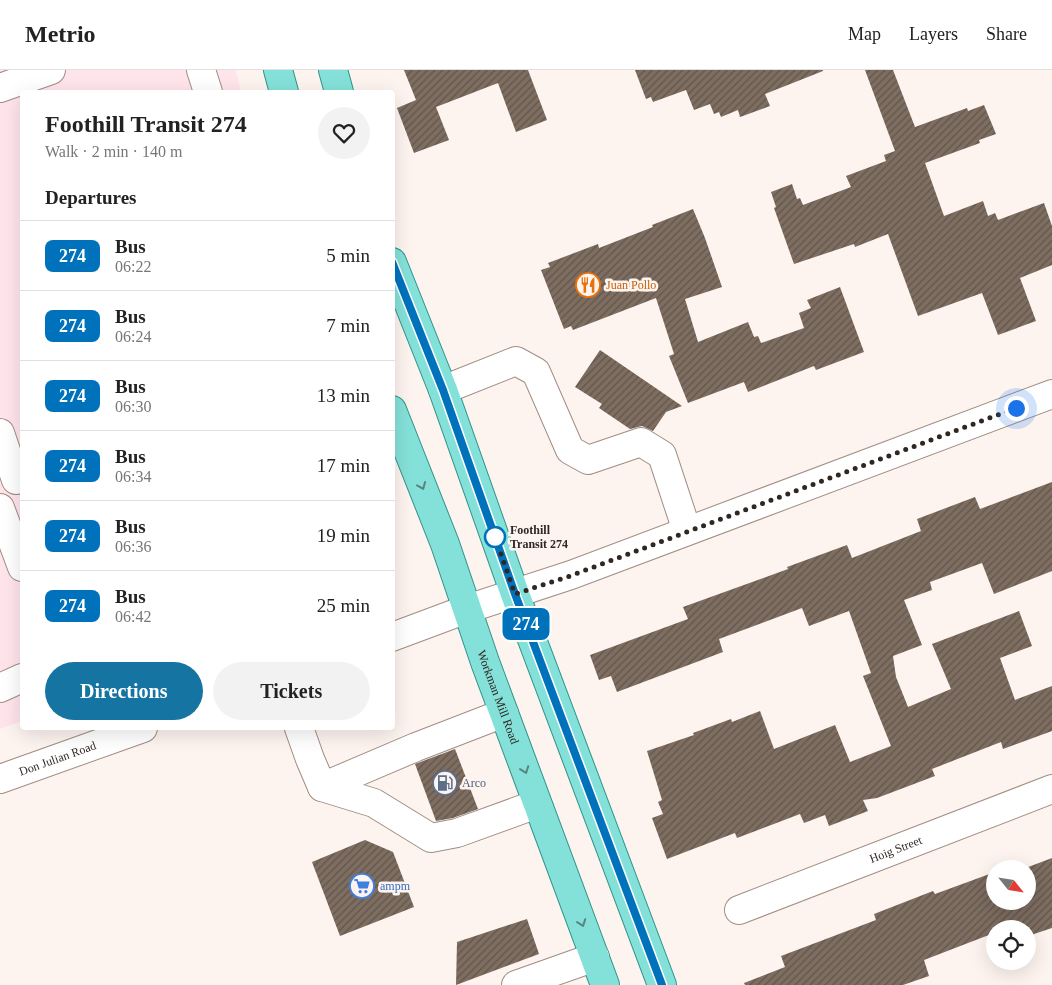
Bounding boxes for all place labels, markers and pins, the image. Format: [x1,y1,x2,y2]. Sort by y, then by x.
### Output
restaurant icon: Juan Pollo [575,272,601,298]
place label: Juan Pollo [606,278,656,292]
place label: Foothill Transit 274 [510,523,568,551]
marker: Foothill Transit 274 [484,526,506,548]
fuel station icon: Arco [432,770,458,796]
place label: Arco [462,776,486,790]
supermarket icon: ampm [349,873,375,899]
place label: ampm [380,879,411,893]

